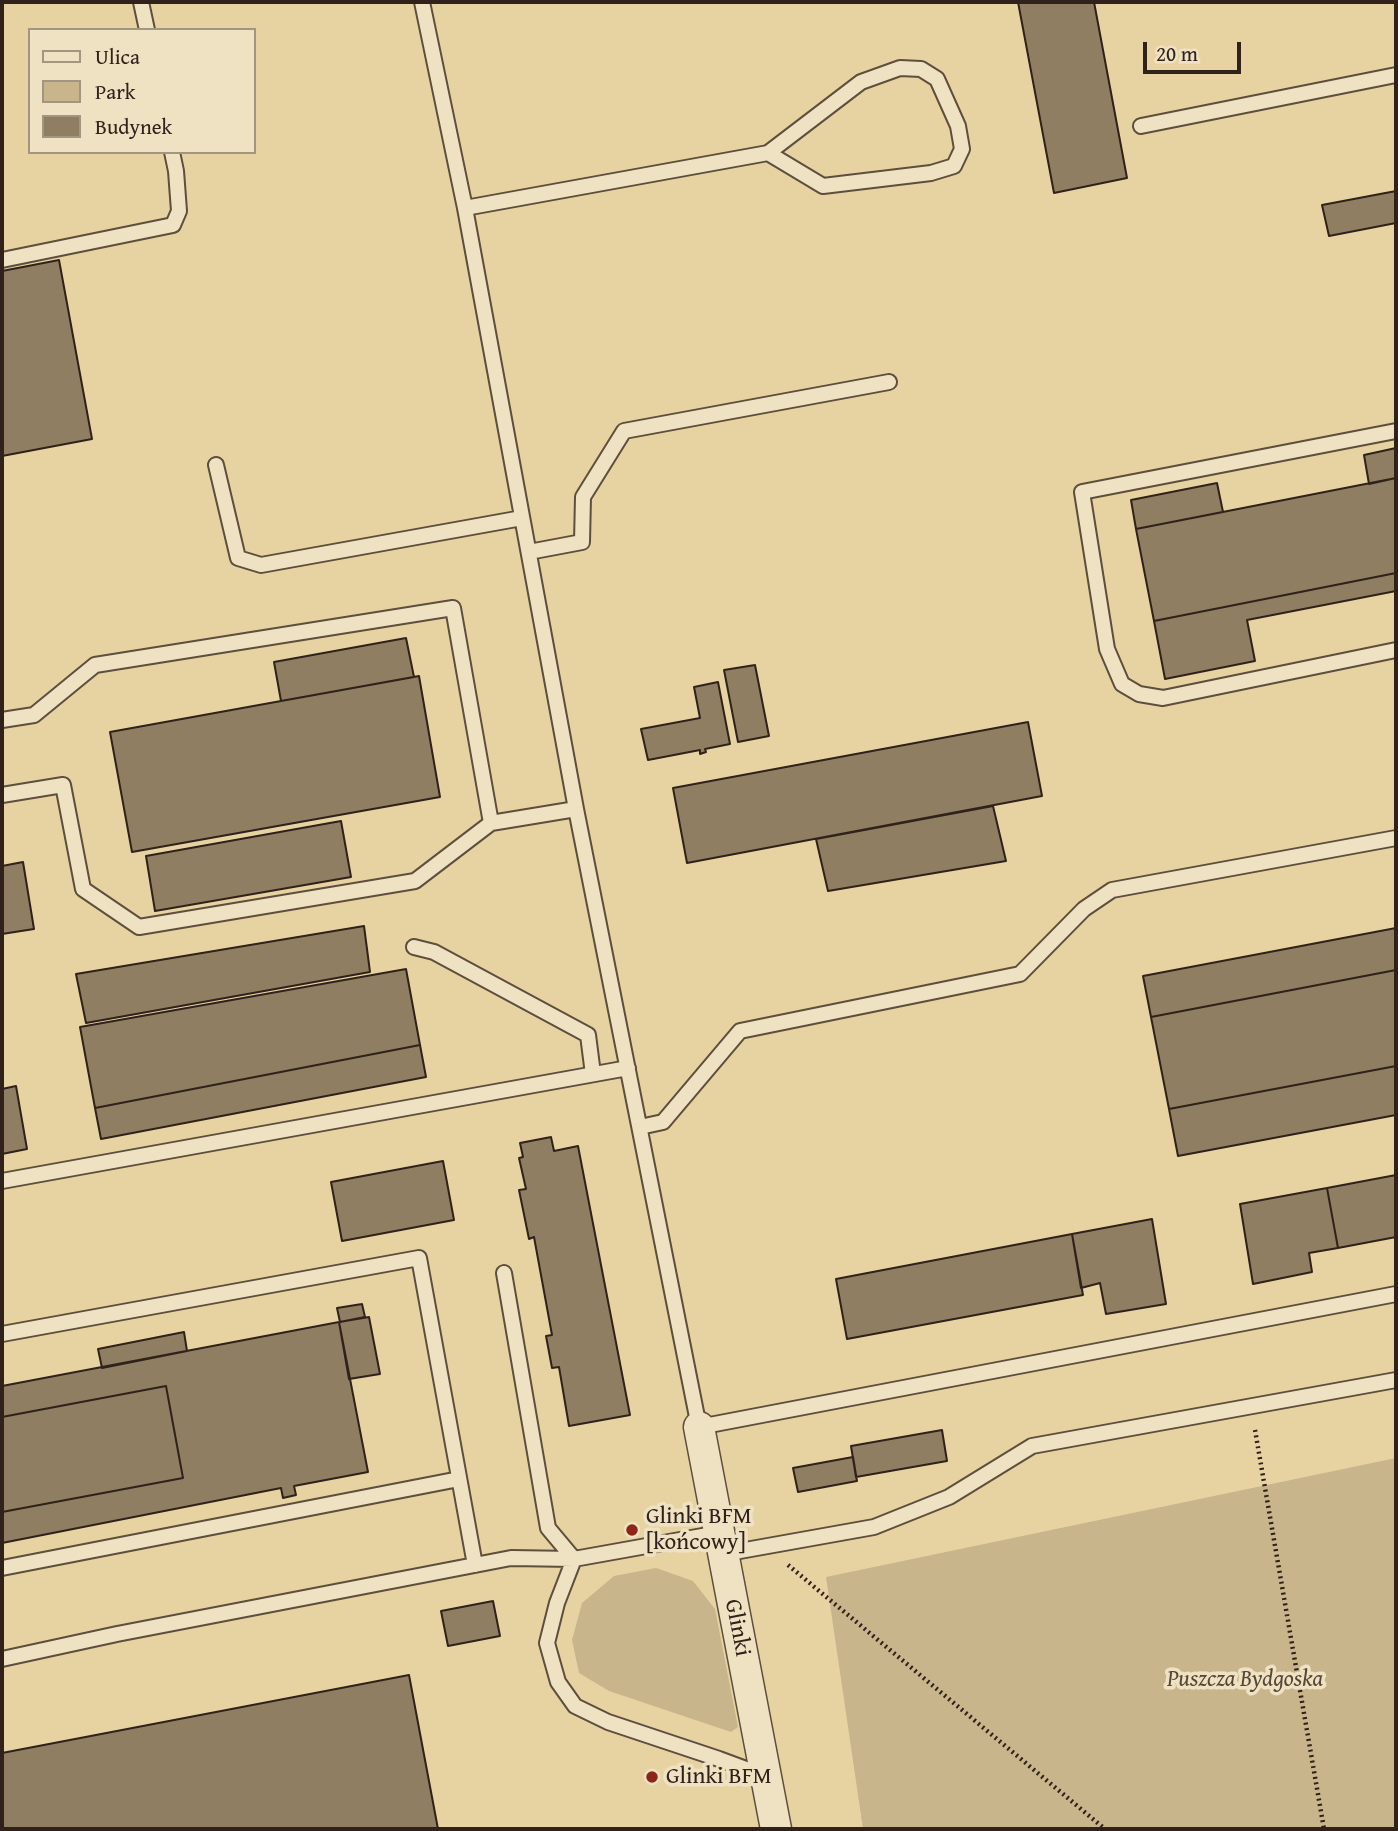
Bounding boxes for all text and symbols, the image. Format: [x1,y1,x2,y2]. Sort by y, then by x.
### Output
legend [28,28,256,154]
scale bar [1146,28,1244,72]
text: 20 m [1156,38,1198,69]
text: Ulica [95,41,140,72]
text: Park [95,76,136,107]
text: Budynek [95,111,172,142]
place label: Glinki BFM [końcowy] [646,1503,752,1557]
marker: Glinki BFM [końcowy] [624,1522,640,1538]
street label: Glinki [718,1597,756,1659]
park label: Puszcza Bydgoska [1167,1666,1323,1694]
place label: Glinki BFM [666,1763,772,1791]
marker: Glinki BFM [644,1769,660,1785]

